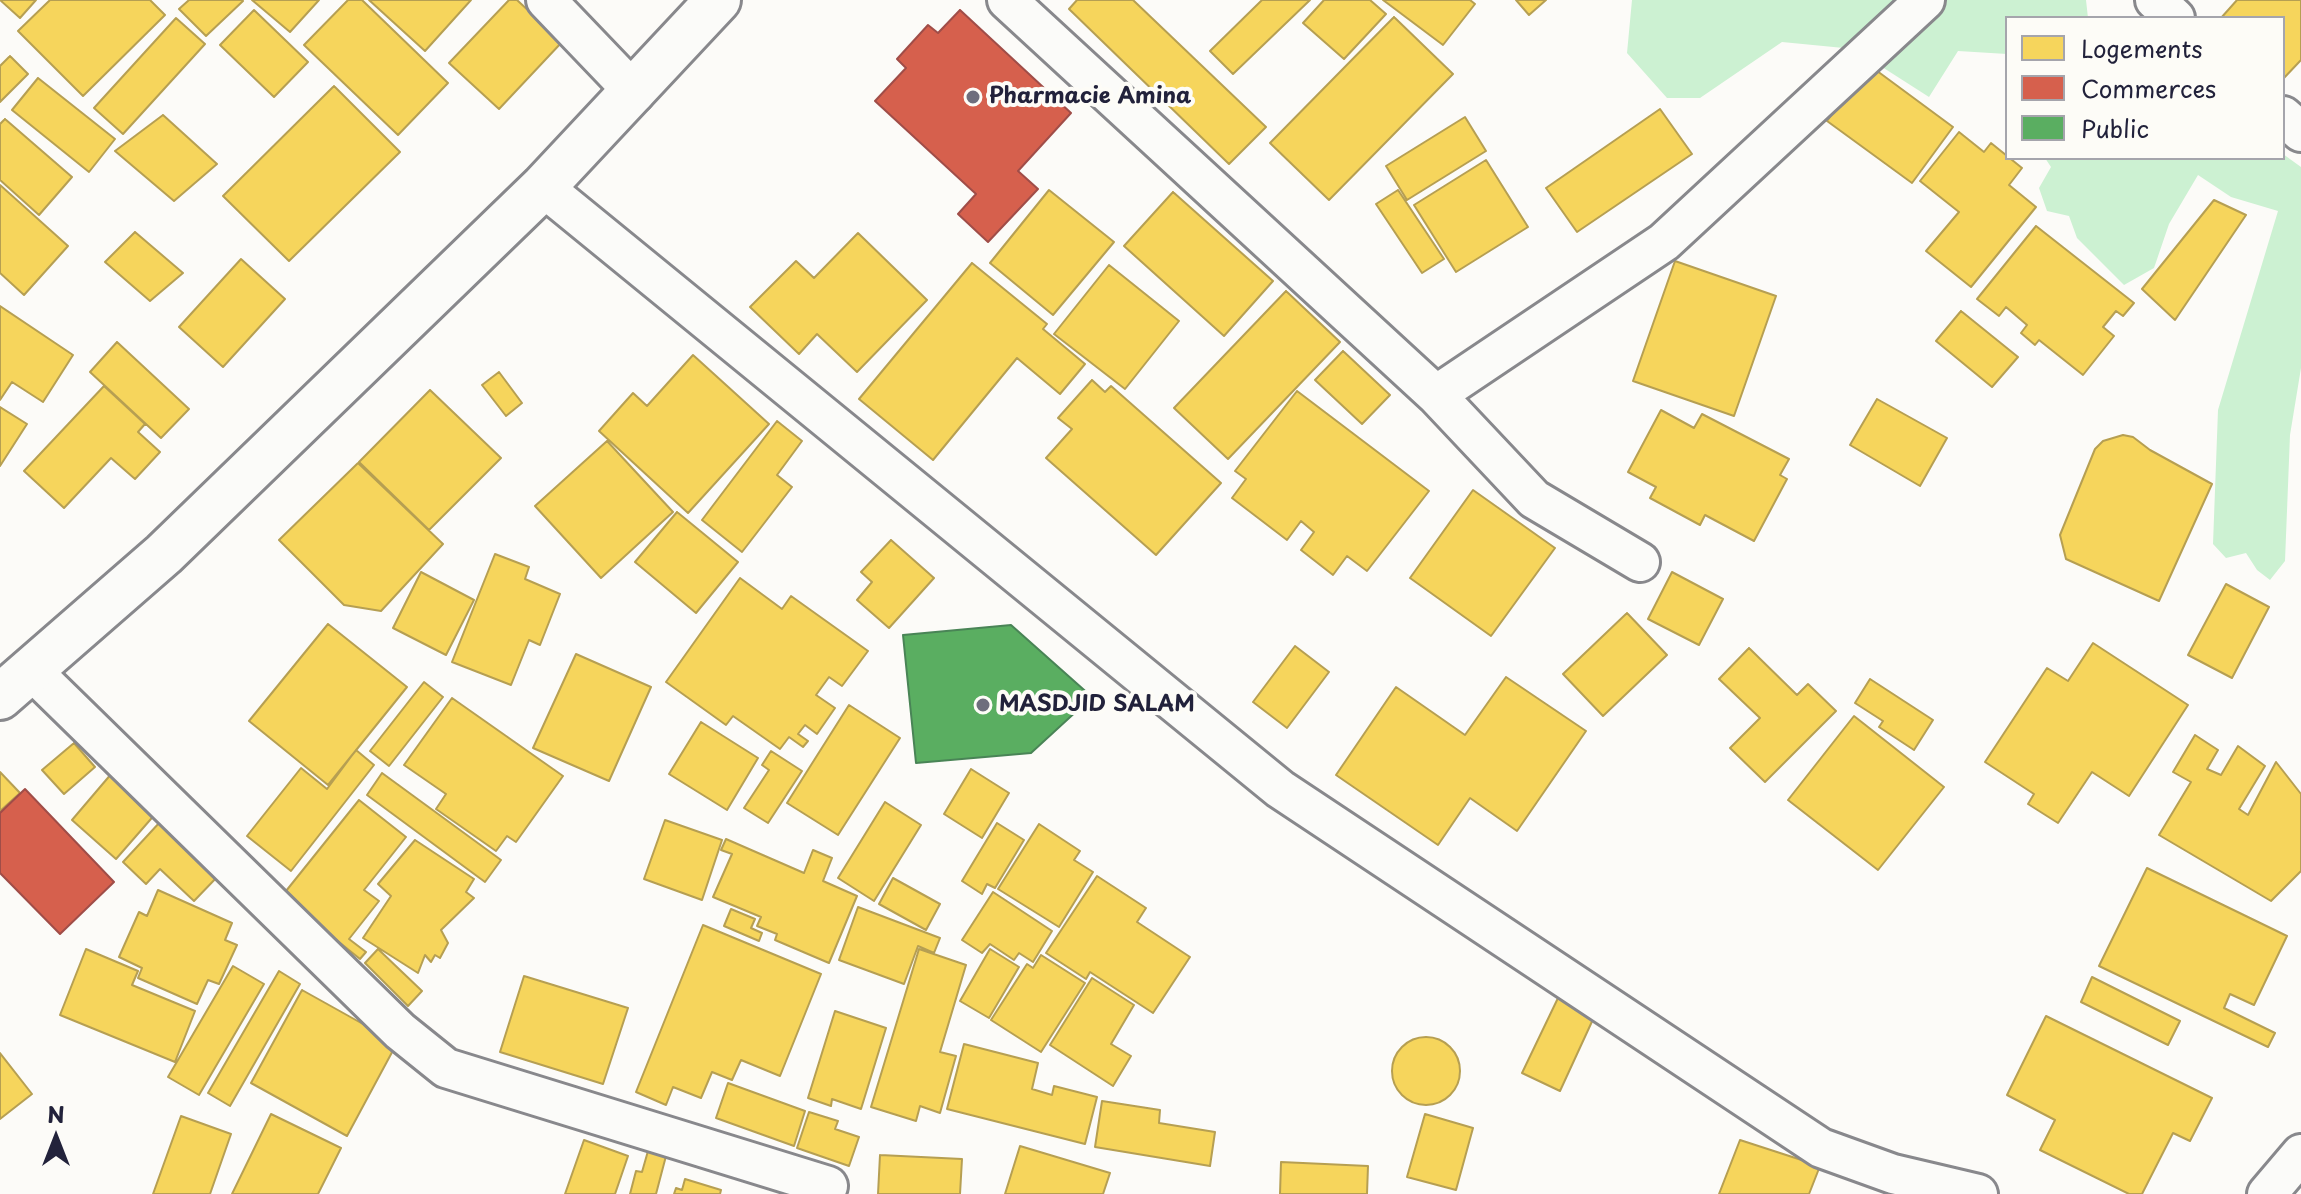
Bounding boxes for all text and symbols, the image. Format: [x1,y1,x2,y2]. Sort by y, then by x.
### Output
legend [2005,16,2285,160]
text: Logements [2081,30,2203,66]
text: Commerces [2081,70,2216,106]
place label: Pharmacie Amina [989,84,1191,110]
marker: Pharmacie Amina [964,88,982,106]
text: Public [2081,110,2149,146]
place label: MASDJID SALAM [999,692,1195,718]
marker: MASDJID SALAM [974,696,992,714]
text: N [47,1097,65,1130]
north arrow [16,1098,96,1178]

